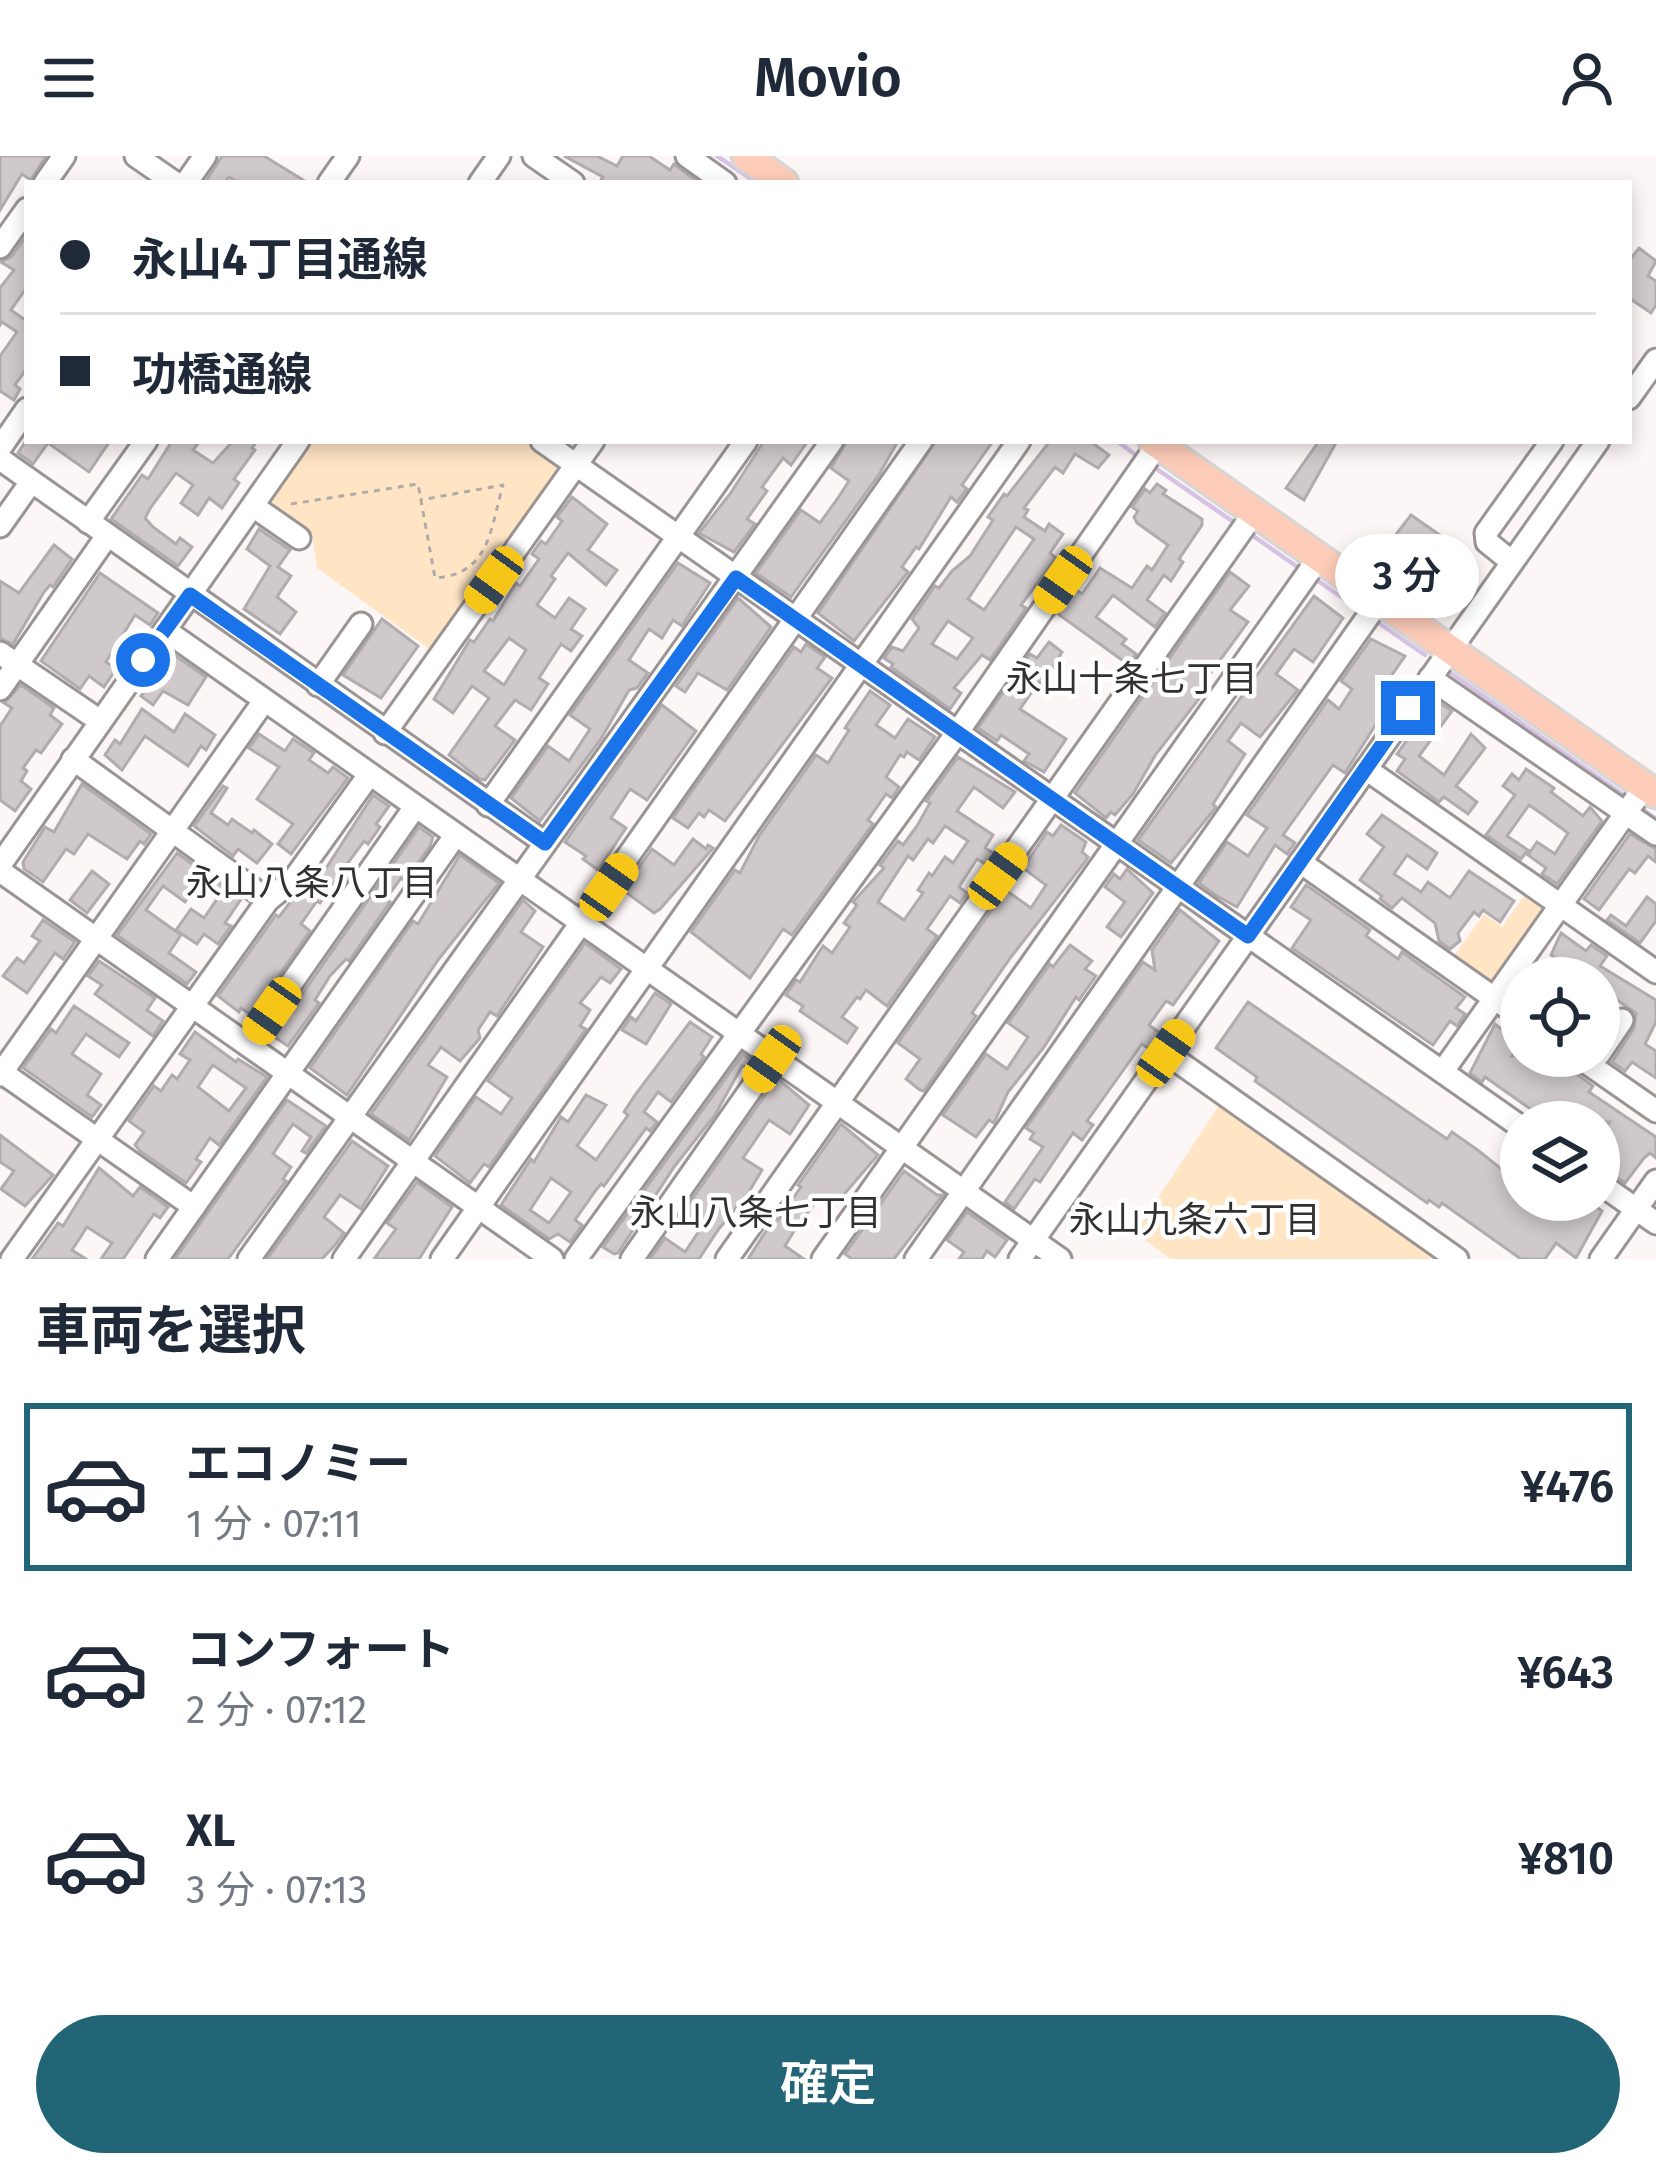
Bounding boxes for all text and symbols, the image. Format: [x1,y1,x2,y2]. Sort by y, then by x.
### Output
icon: menu [36,45,102,111]
icon: person [1554,45,1620,111]
text: Movio [754,46,902,110]
text: 永山4丁目通線 [132,233,427,287]
text: 功橋通線 [132,348,312,402]
callout: 3 分 [1336,534,1480,618]
car [458,540,530,620]
car [1028,540,1098,620]
text: 3 分 [1373,553,1441,599]
route start [116,633,170,687]
district label: 永山十条七丁目 [1006,657,1258,701]
route end [1381,681,1435,735]
car [962,836,1034,916]
car [574,847,644,927]
district label: 永山八条八丁目 [186,861,438,905]
map controls [1500,957,1620,1221]
button: locate [1500,957,1620,1077]
car [237,971,307,1051]
car [1131,1013,1201,1093]
car [737,1019,807,1099]
button: layers [1500,1101,1620,1221]
district label: 永山八条七丁目 [630,1191,882,1235]
district label: 永山九条六丁目 [1069,1198,1321,1242]
text: 車両を選択 [36,1299,306,1363]
icon: car [42,1433,150,1541]
text: エコノミー [186,1437,411,1491]
text: ¥476 [1521,1460,1614,1514]
text: 1 分 · 07:11 [186,1501,362,1547]
icon: car [42,1619,150,1727]
text: コンフォート [186,1623,455,1677]
text: ¥643 [1518,1646,1614,1700]
text: 2 分 · 07:12 [186,1687,367,1733]
text: XL [186,1804,235,1858]
icon: car [42,1805,150,1913]
text: ¥810 [1518,1832,1614,1886]
text: 3 分 · 07:13 [186,1867,367,1913]
button: 確定 [36,2015,1620,2153]

